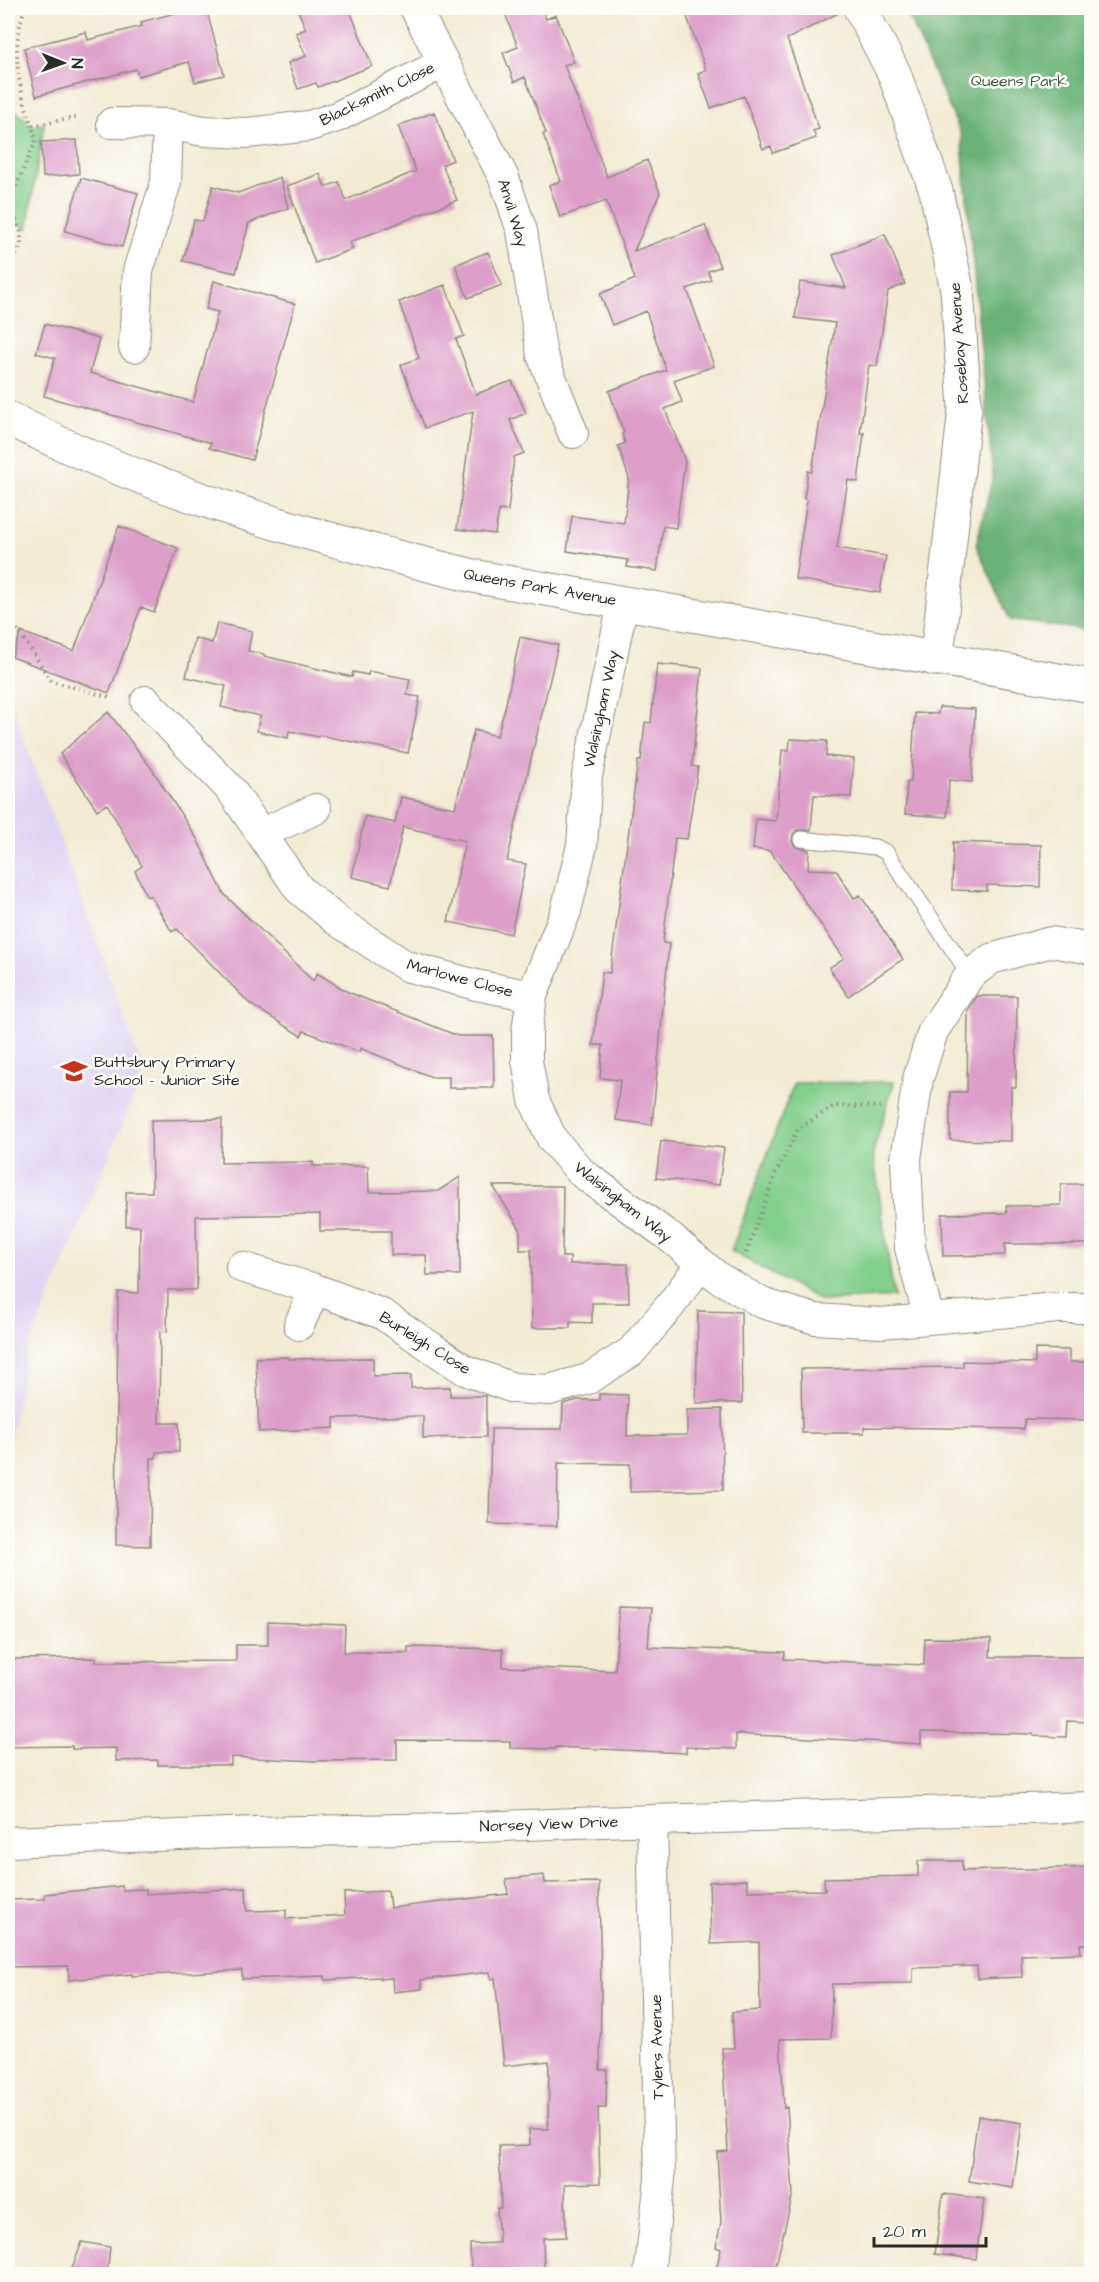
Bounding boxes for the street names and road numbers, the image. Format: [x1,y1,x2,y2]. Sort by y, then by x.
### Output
street label: Blacksmith Close [316,57,438,131]
street label: Anvil Way [491,176,534,250]
street label: Rosebay Avenue [944,281,975,404]
street label: Queens Park Avenue [462,563,618,611]
street label: Walsingham Way [578,648,625,770]
street label: Marlowe Close [404,953,516,1003]
street label: Walsingham Way [569,1157,677,1248]
street label: Burleigh Close [375,1306,475,1381]
street label: Norsey View Drive [479,1811,619,1838]
street label: Tylers Avenue [645,1994,670,2100]

